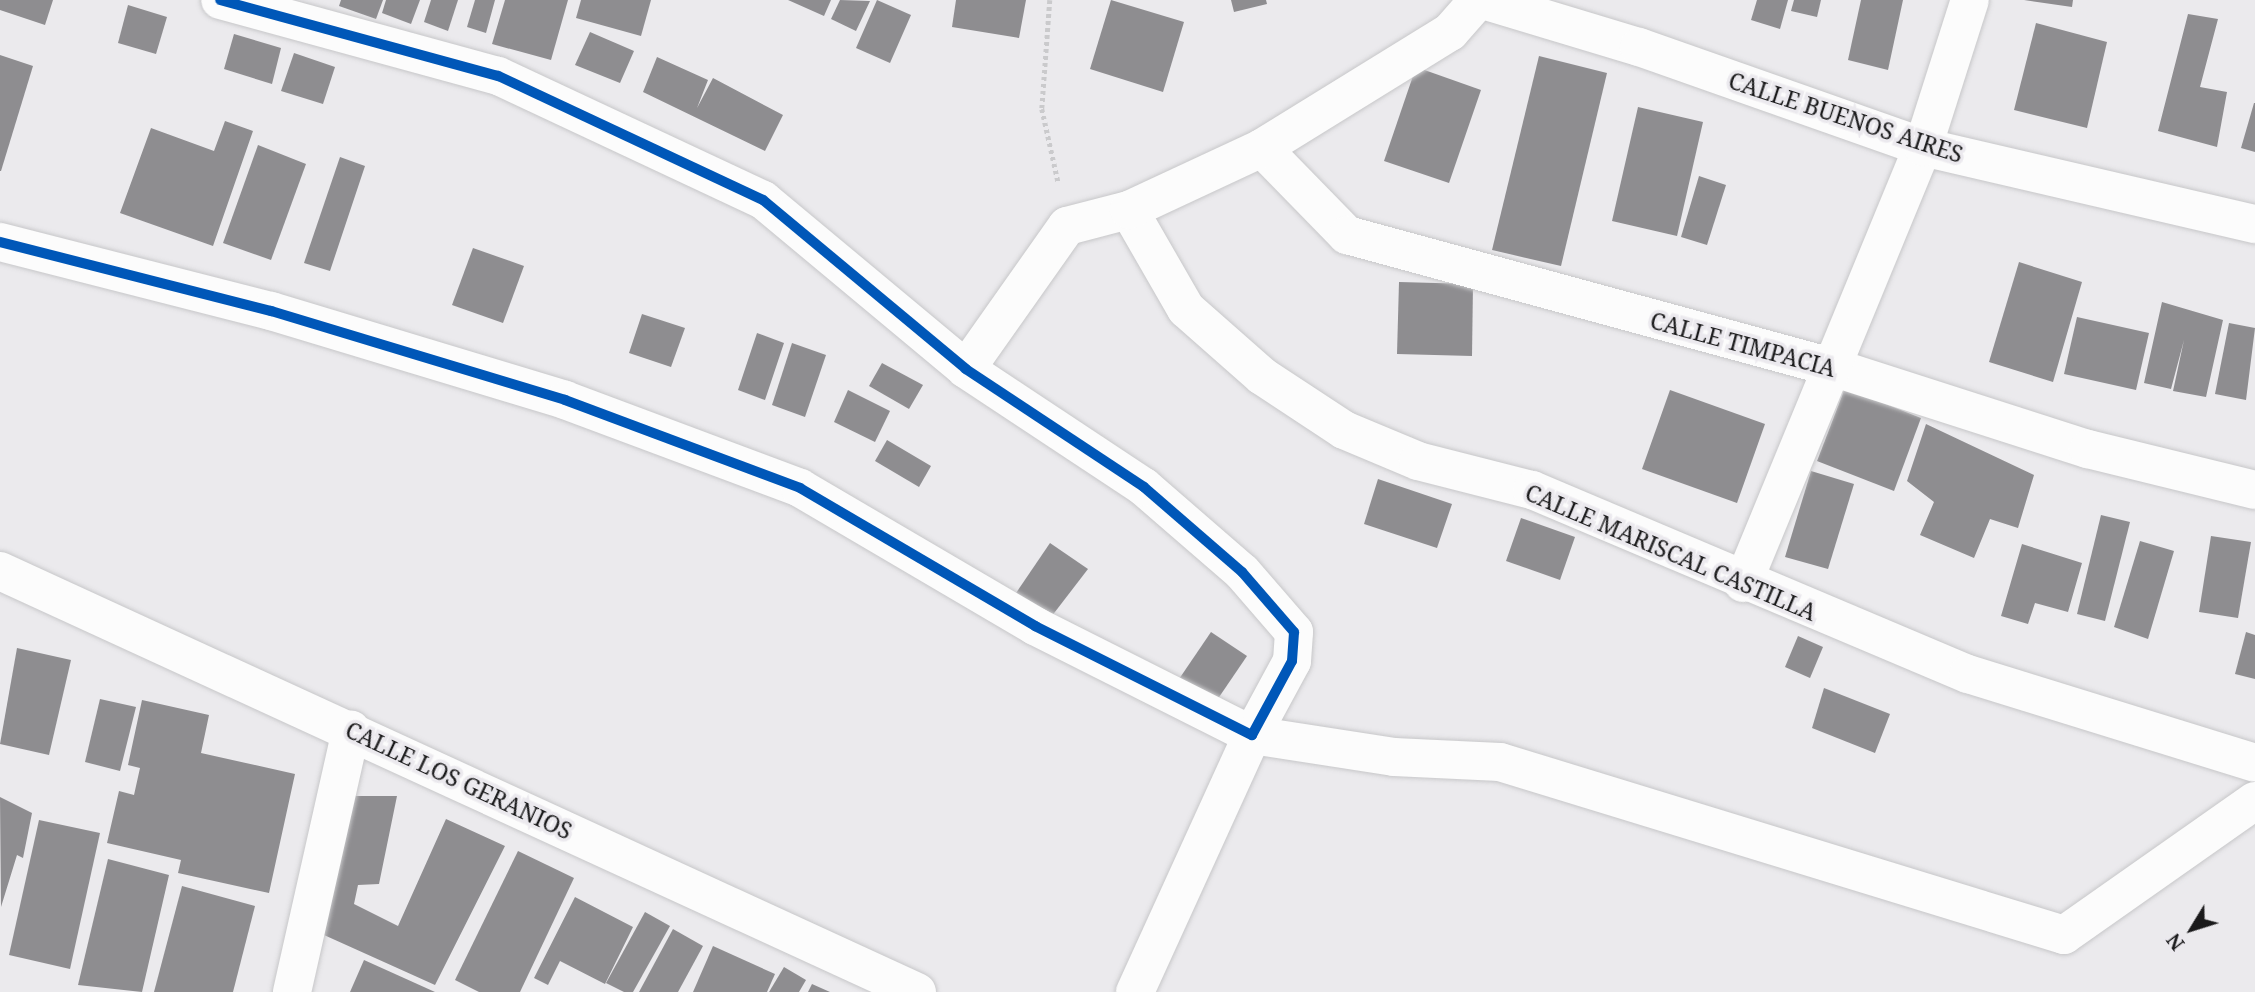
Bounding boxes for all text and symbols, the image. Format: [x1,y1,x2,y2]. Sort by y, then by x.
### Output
street label: CALLE BUENOS AIRES [1725,66,1967,168]
street label: CALLE TIMPACIA [1647,306,1839,382]
street label: CALLE MARISCAL CASTILLA [1521,478,1821,626]
street label: CALLE LOS GERANIOS [341,715,577,845]
north arrow [2157,894,2227,964]
text: N [2161,928,2190,956]

